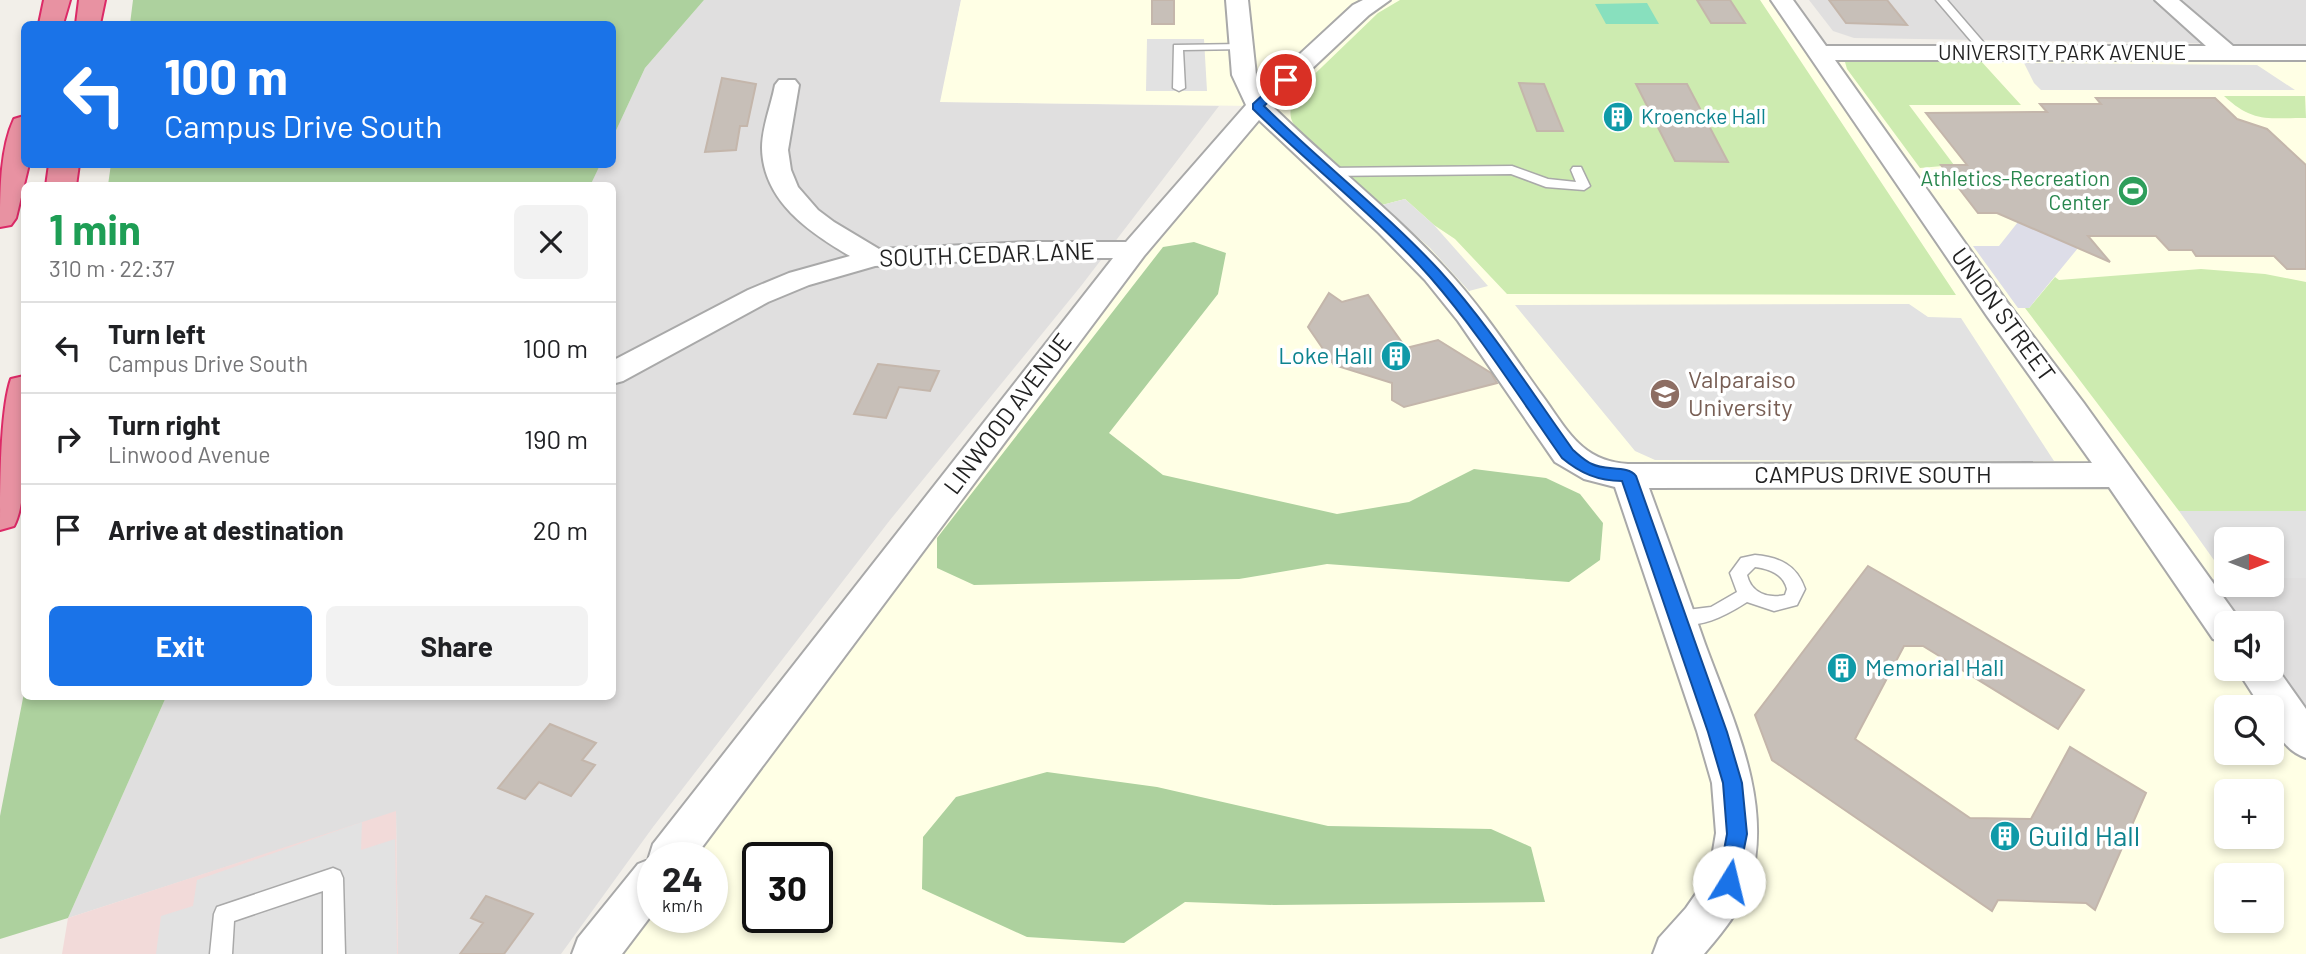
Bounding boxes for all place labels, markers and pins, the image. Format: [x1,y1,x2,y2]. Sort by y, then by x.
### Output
pin [1256,50,1316,110]
building icon: Kroencke Hall [1601,100,1635,134]
place label: Kroencke Hall [1641,103,1766,128]
place label: Athletics-Recreation Center [1920,165,2110,214]
sports icon: Athletics-Recreation Center [2116,174,2150,208]
building icon: Loke Hall [1379,339,1413,373]
place label: Loke Hall [1278,340,1373,369]
place label: Valparaiso University [1688,364,1796,421]
school or university icon: Valparaiso University [1648,377,1682,411]
building icon: Memorial Hall [1825,651,1859,685]
place label: Memorial Hall [1865,652,2004,681]
place label: Guild Hall [2028,818,2140,852]
building icon: Guild Hall [1988,819,2022,853]

